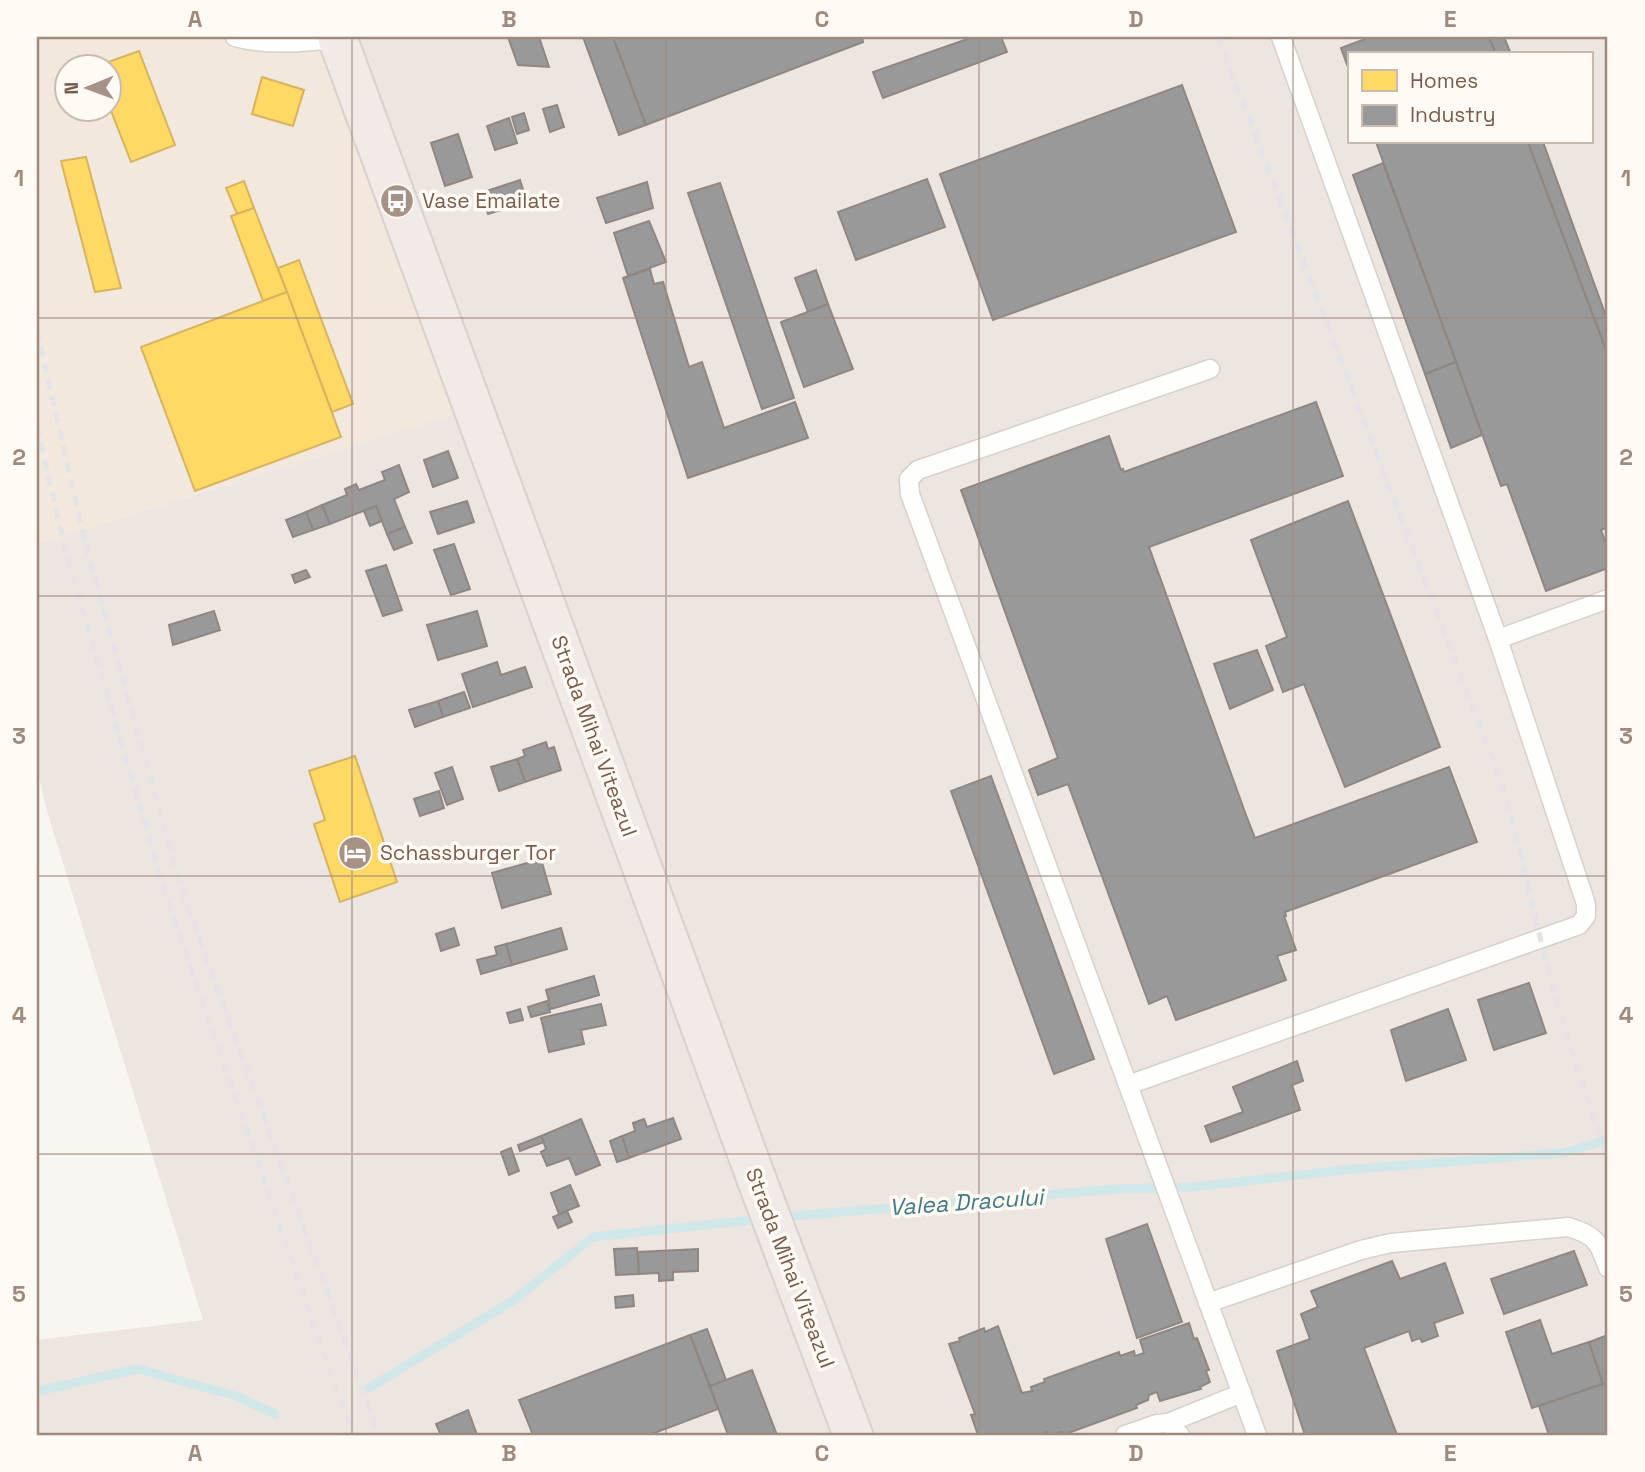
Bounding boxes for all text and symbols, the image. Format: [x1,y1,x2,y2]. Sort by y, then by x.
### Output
text: A [188,4,203,34]
text: B [501,4,517,34]
text: C [815,4,829,34]
text: D [1128,4,1144,34]
text: E [1444,4,1456,34]
north arrow [52,52,122,122]
legend [1348,52,1592,144]
text: Homes [1410,67,1478,94]
text: N [59,82,84,95]
text: Industry [1410,101,1496,128]
text: 1 [14,163,24,193]
text: 1 [1621,163,1631,193]
bus stop icon: Vase Emailate [378,182,416,220]
place label: Vase Emailate [422,187,561,214]
text: 2 [12,442,26,472]
text: 2 [1619,442,1633,472]
street label: Strada Mihai Viteazul [545,631,643,840]
text: 3 [12,721,26,751]
text: 3 [1619,721,1633,751]
hotel icon: Schassburger Tor [336,834,374,872]
place label: Schassburger Tor [380,839,556,866]
text: 4 [12,1000,27,1030]
text: 4 [1619,1000,1634,1030]
street label: Strada Mihai Viteazul [740,1164,841,1372]
water label: Valea Dracului [888,1181,1047,1222]
text: 5 [12,1279,26,1309]
text: 5 [1619,1279,1633,1309]
text: A [188,1438,203,1468]
text: B [501,1438,517,1468]
text: C [815,1438,829,1468]
text: D [1128,1438,1144,1468]
text: E [1444,1438,1456,1468]

